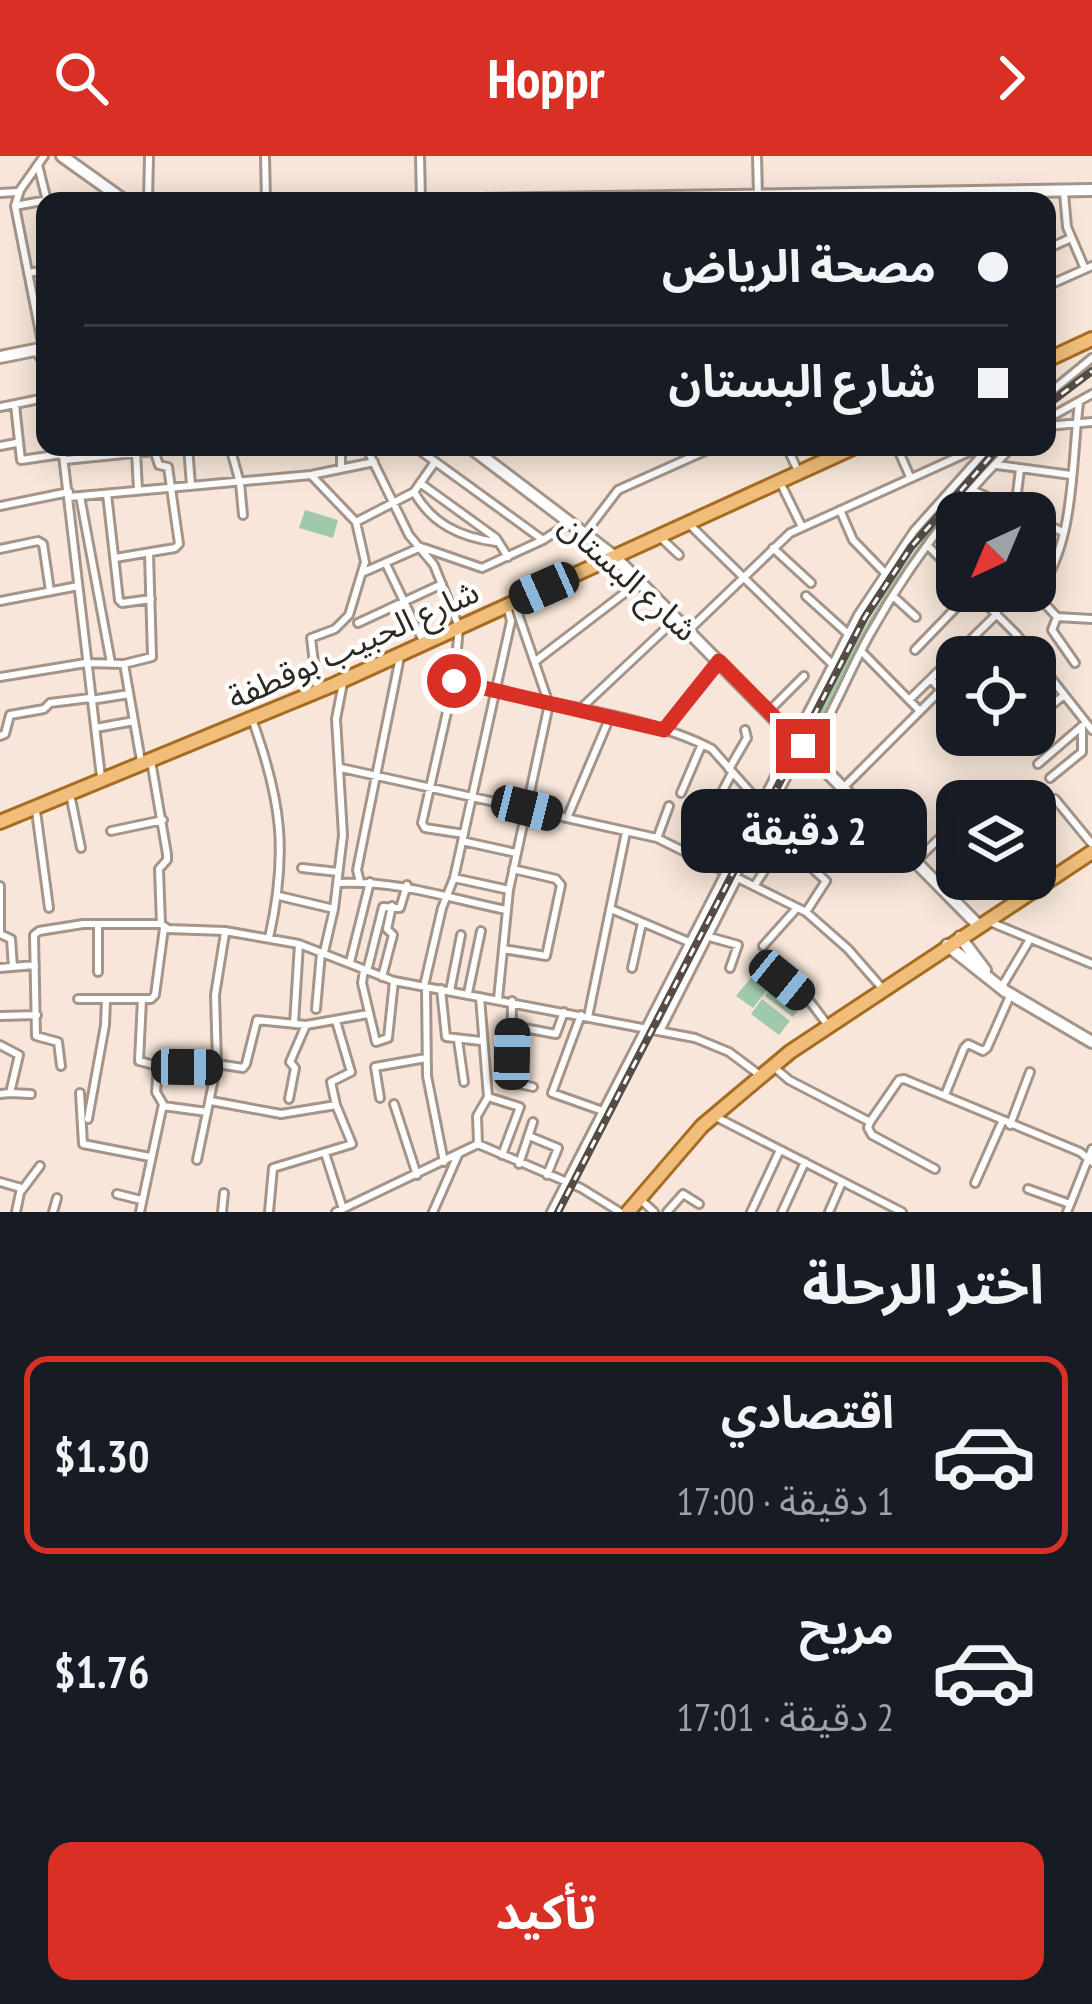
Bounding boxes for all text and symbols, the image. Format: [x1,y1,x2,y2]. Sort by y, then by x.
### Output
text: Hoppr [488,43,604,113]
icon: search [48,45,114,111]
icon: forward [978,45,1044,111]
text: مصحة الرياض [662,236,936,294]
text: شارع البستان [669,351,936,409]
north arrow [936,492,1056,612]
map controls [936,492,1056,900]
street label: شارع البستان [548,503,707,653]
car [504,557,584,619]
street label: شارع الحبيب بوقطفة [221,569,487,722]
button: locate [936,636,1056,756]
route start [427,654,481,708]
route end [776,719,830,773]
button: layers [936,780,1056,900]
car [488,782,566,834]
callout: 2 دقيقة [680,788,926,872]
text: 2 دقيقة [742,805,866,856]
car [743,943,821,1017]
car [493,1018,531,1090]
car [151,1048,223,1086]
text: اختر الرحلة [802,1249,1044,1319]
text: اقتصادي [721,1382,894,1440]
icon: car [930,1401,1038,1509]
text: $1.30 [54,1426,150,1484]
text: 1 دقيقة · 17:00 [676,1475,894,1526]
text: مريح [799,1598,894,1656]
icon: car [930,1617,1038,1725]
text: $1.76 [54,1642,150,1700]
text: 2 دقيقة · 17:01 [676,1691,894,1742]
button: تأكيد [48,1842,1044,1980]

